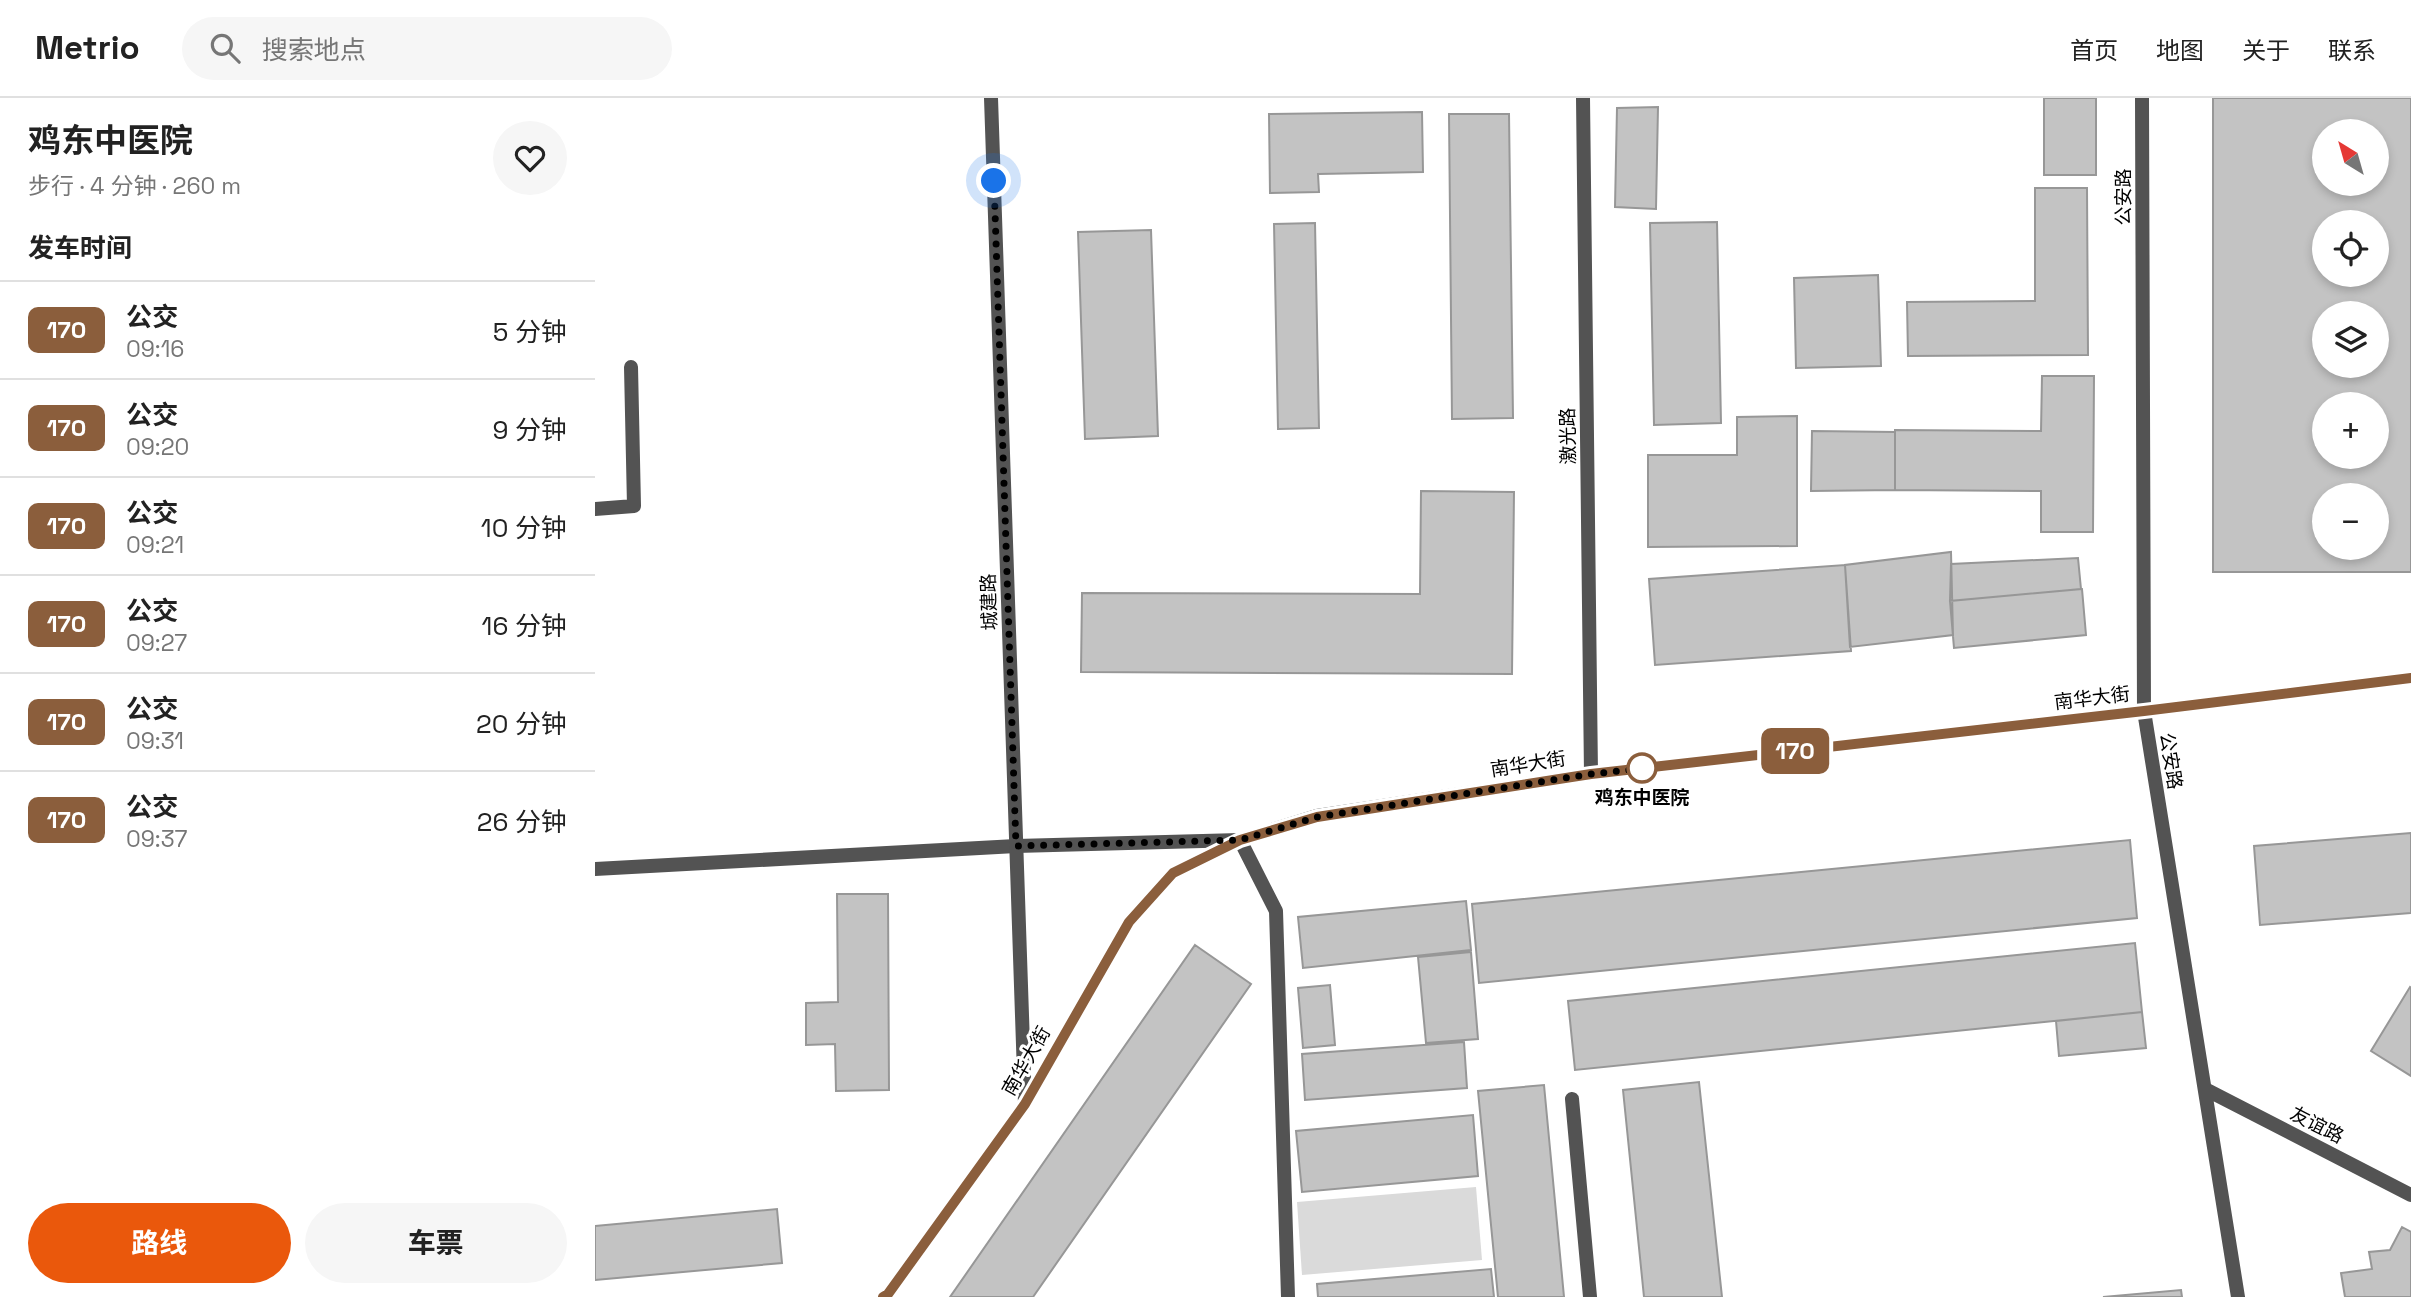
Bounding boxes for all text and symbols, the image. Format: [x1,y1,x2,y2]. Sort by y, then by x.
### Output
search box [182,17,672,80]
text: Metrio [35,27,140,69]
icon: search [206,29,244,67]
text: 搜索地点 [262,33,366,67]
text: 首页 [2070,35,2118,66]
text: 地图 [2156,35,2204,66]
text: 关于 [2242,35,2290,66]
text: 联系 [2328,35,2376,66]
north arrow [2312,119,2389,196]
map controls [2312,119,2389,560]
text: 鸡东中医院 [28,120,193,162]
button: heart [493,121,567,195]
your location [976,163,1011,198]
street label: 公安路 [2111,168,2136,226]
text: 步行 · 4 分钟 · 260 m [28,171,241,201]
button: locate [2312,210,2389,287]
text: 发车时间 [28,231,132,265]
text: 公交 [126,300,178,334]
button: layers [2312,301,2389,378]
text: 170 [47,314,86,345]
text: 5 分钟 [493,315,567,349]
text: 09:16 [126,334,184,364]
button: + [2312,392,2389,469]
text: 公交 [126,398,178,432]
street label: 激光路 [1555,407,1581,465]
text: 170 [47,412,86,443]
text: 9 分钟 [492,413,567,447]
text: 09:20 [126,432,189,462]
button: − [2312,483,2389,560]
text: 公交 [126,496,178,530]
text: 170 [47,510,86,541]
text: 10 分钟 [481,511,567,545]
text: 09:21 [126,530,184,560]
street label: 城建路 [976,573,1002,631]
text: 公交 [126,594,178,628]
text: 170 [47,608,86,639]
text: 16 分钟 [482,609,567,643]
text: 09:27 [126,628,187,658]
street label: 南华大街 [2053,681,2131,715]
text: 公交 [126,692,178,726]
text: 170 [47,706,86,737]
text: 20 分钟 [476,707,567,741]
text: 09:31 [126,726,184,756]
line badge: 170 [1755,728,1835,774]
street label: 公安路 [2154,731,2188,791]
text: 170 [1775,735,1815,766]
street label: 南华大街 [1489,746,1567,782]
marker: 鸡东中医院 [1627,753,1657,783]
place label: 鸡东中医院 [1594,785,1690,810]
text: 公交 [126,790,178,824]
text: 170 [47,804,86,835]
text: 26 分钟 [477,805,567,839]
text: 09:37 [126,824,188,854]
street label: 南华大街 [996,1022,1056,1100]
street label: 友谊路 [2286,1101,2348,1149]
button: 路线 [28,1203,291,1283]
button: 车票 [305,1203,567,1283]

